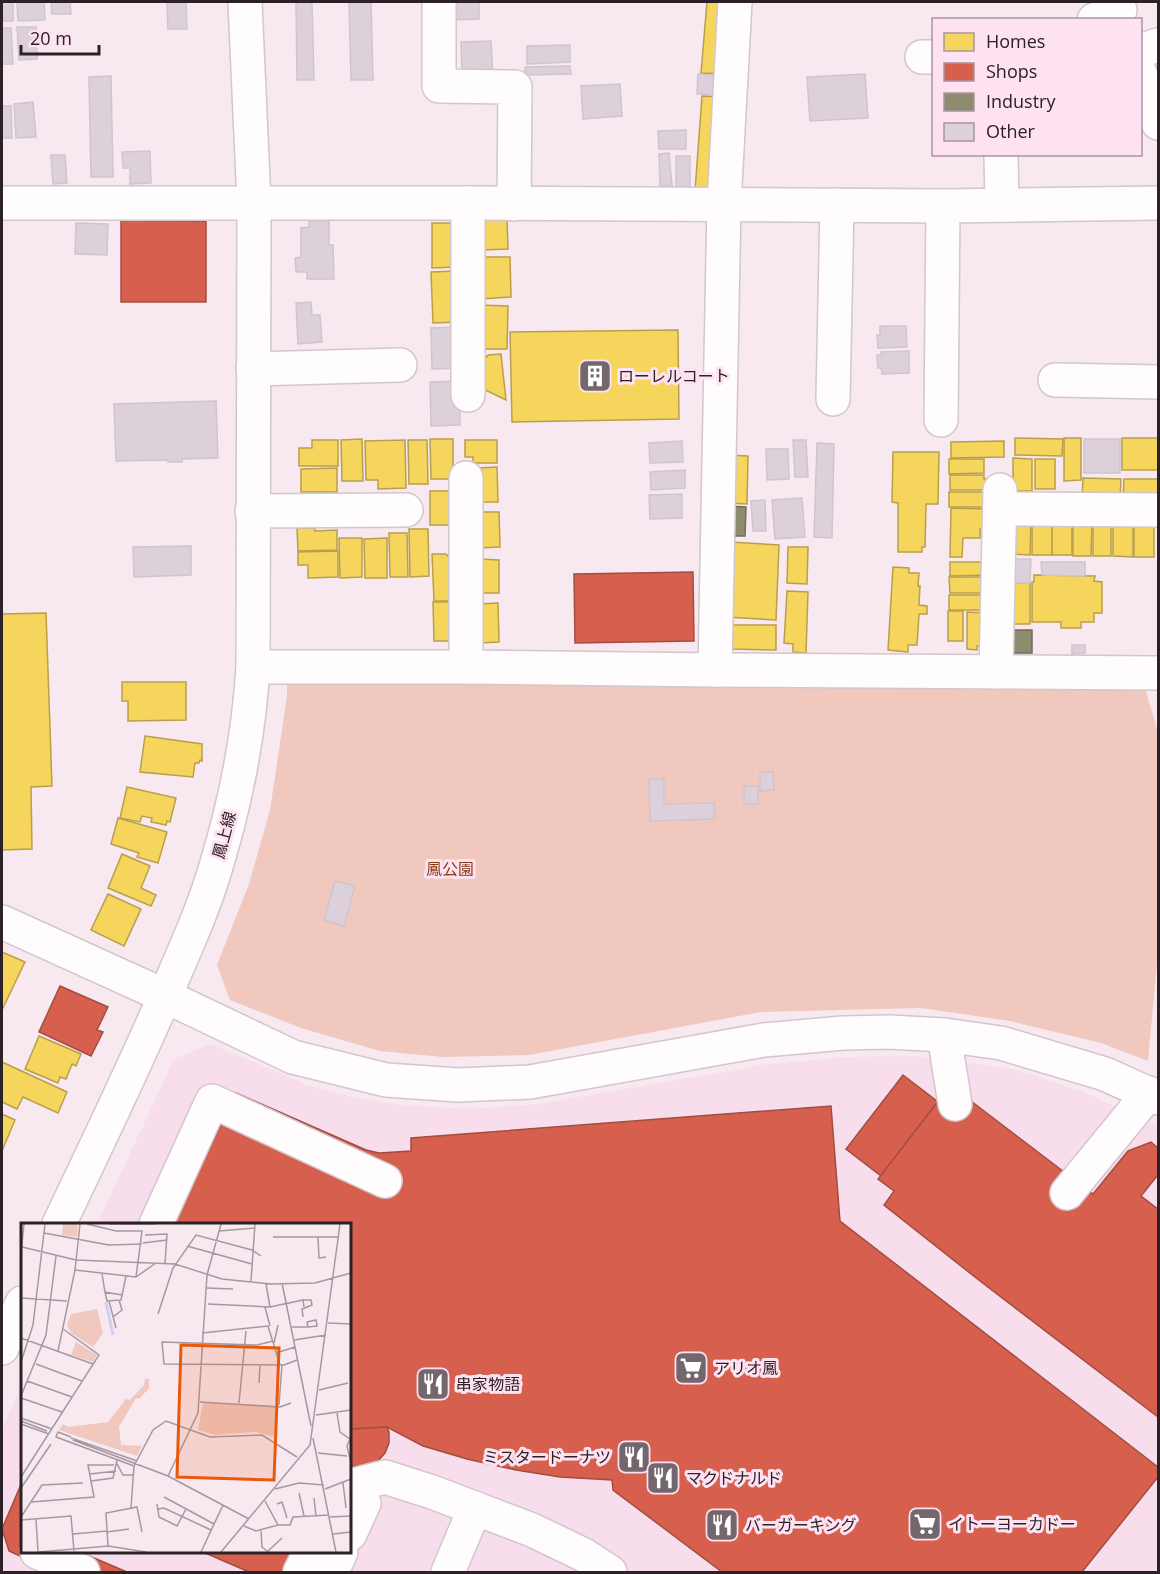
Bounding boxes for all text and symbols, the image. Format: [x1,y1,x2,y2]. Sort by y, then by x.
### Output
scale bar [21,18,99,56]
legend [932,18,1142,156]
text: 20 m [30,26,72,50]
text: Homes [986,29,1045,53]
text: Shops [986,59,1037,83]
text: Industry [986,89,1056,113]
text: Other [986,119,1036,143]
building icon: ローレルコート [577,358,613,394]
place label: ローレルコート [618,365,730,387]
street label: 鳳上線 [207,809,241,861]
park label: 鳳公園 [426,858,474,880]
inset map [21,1223,351,1553]
supermarket icon: アリオ鳳 [673,1350,709,1386]
place label: アリオ鳳 [714,1357,778,1379]
restaurant icon: 串家物語 [415,1366,451,1402]
place label: 串家物語 [456,1373,520,1395]
restaurant icon: ミスタードーナツ [616,1439,652,1475]
place label: ミスタードーナツ [483,1446,611,1468]
restaurant icon: マクドナルド [645,1460,681,1496]
place label: マクドナルド [686,1467,782,1489]
supermarket icon: イトーヨーカドー [907,1506,943,1542]
restaurant icon: バーガーキング [704,1507,740,1543]
place label: イトーヨーカドー [948,1513,1076,1535]
place label: バーガーキング [745,1514,857,1536]

